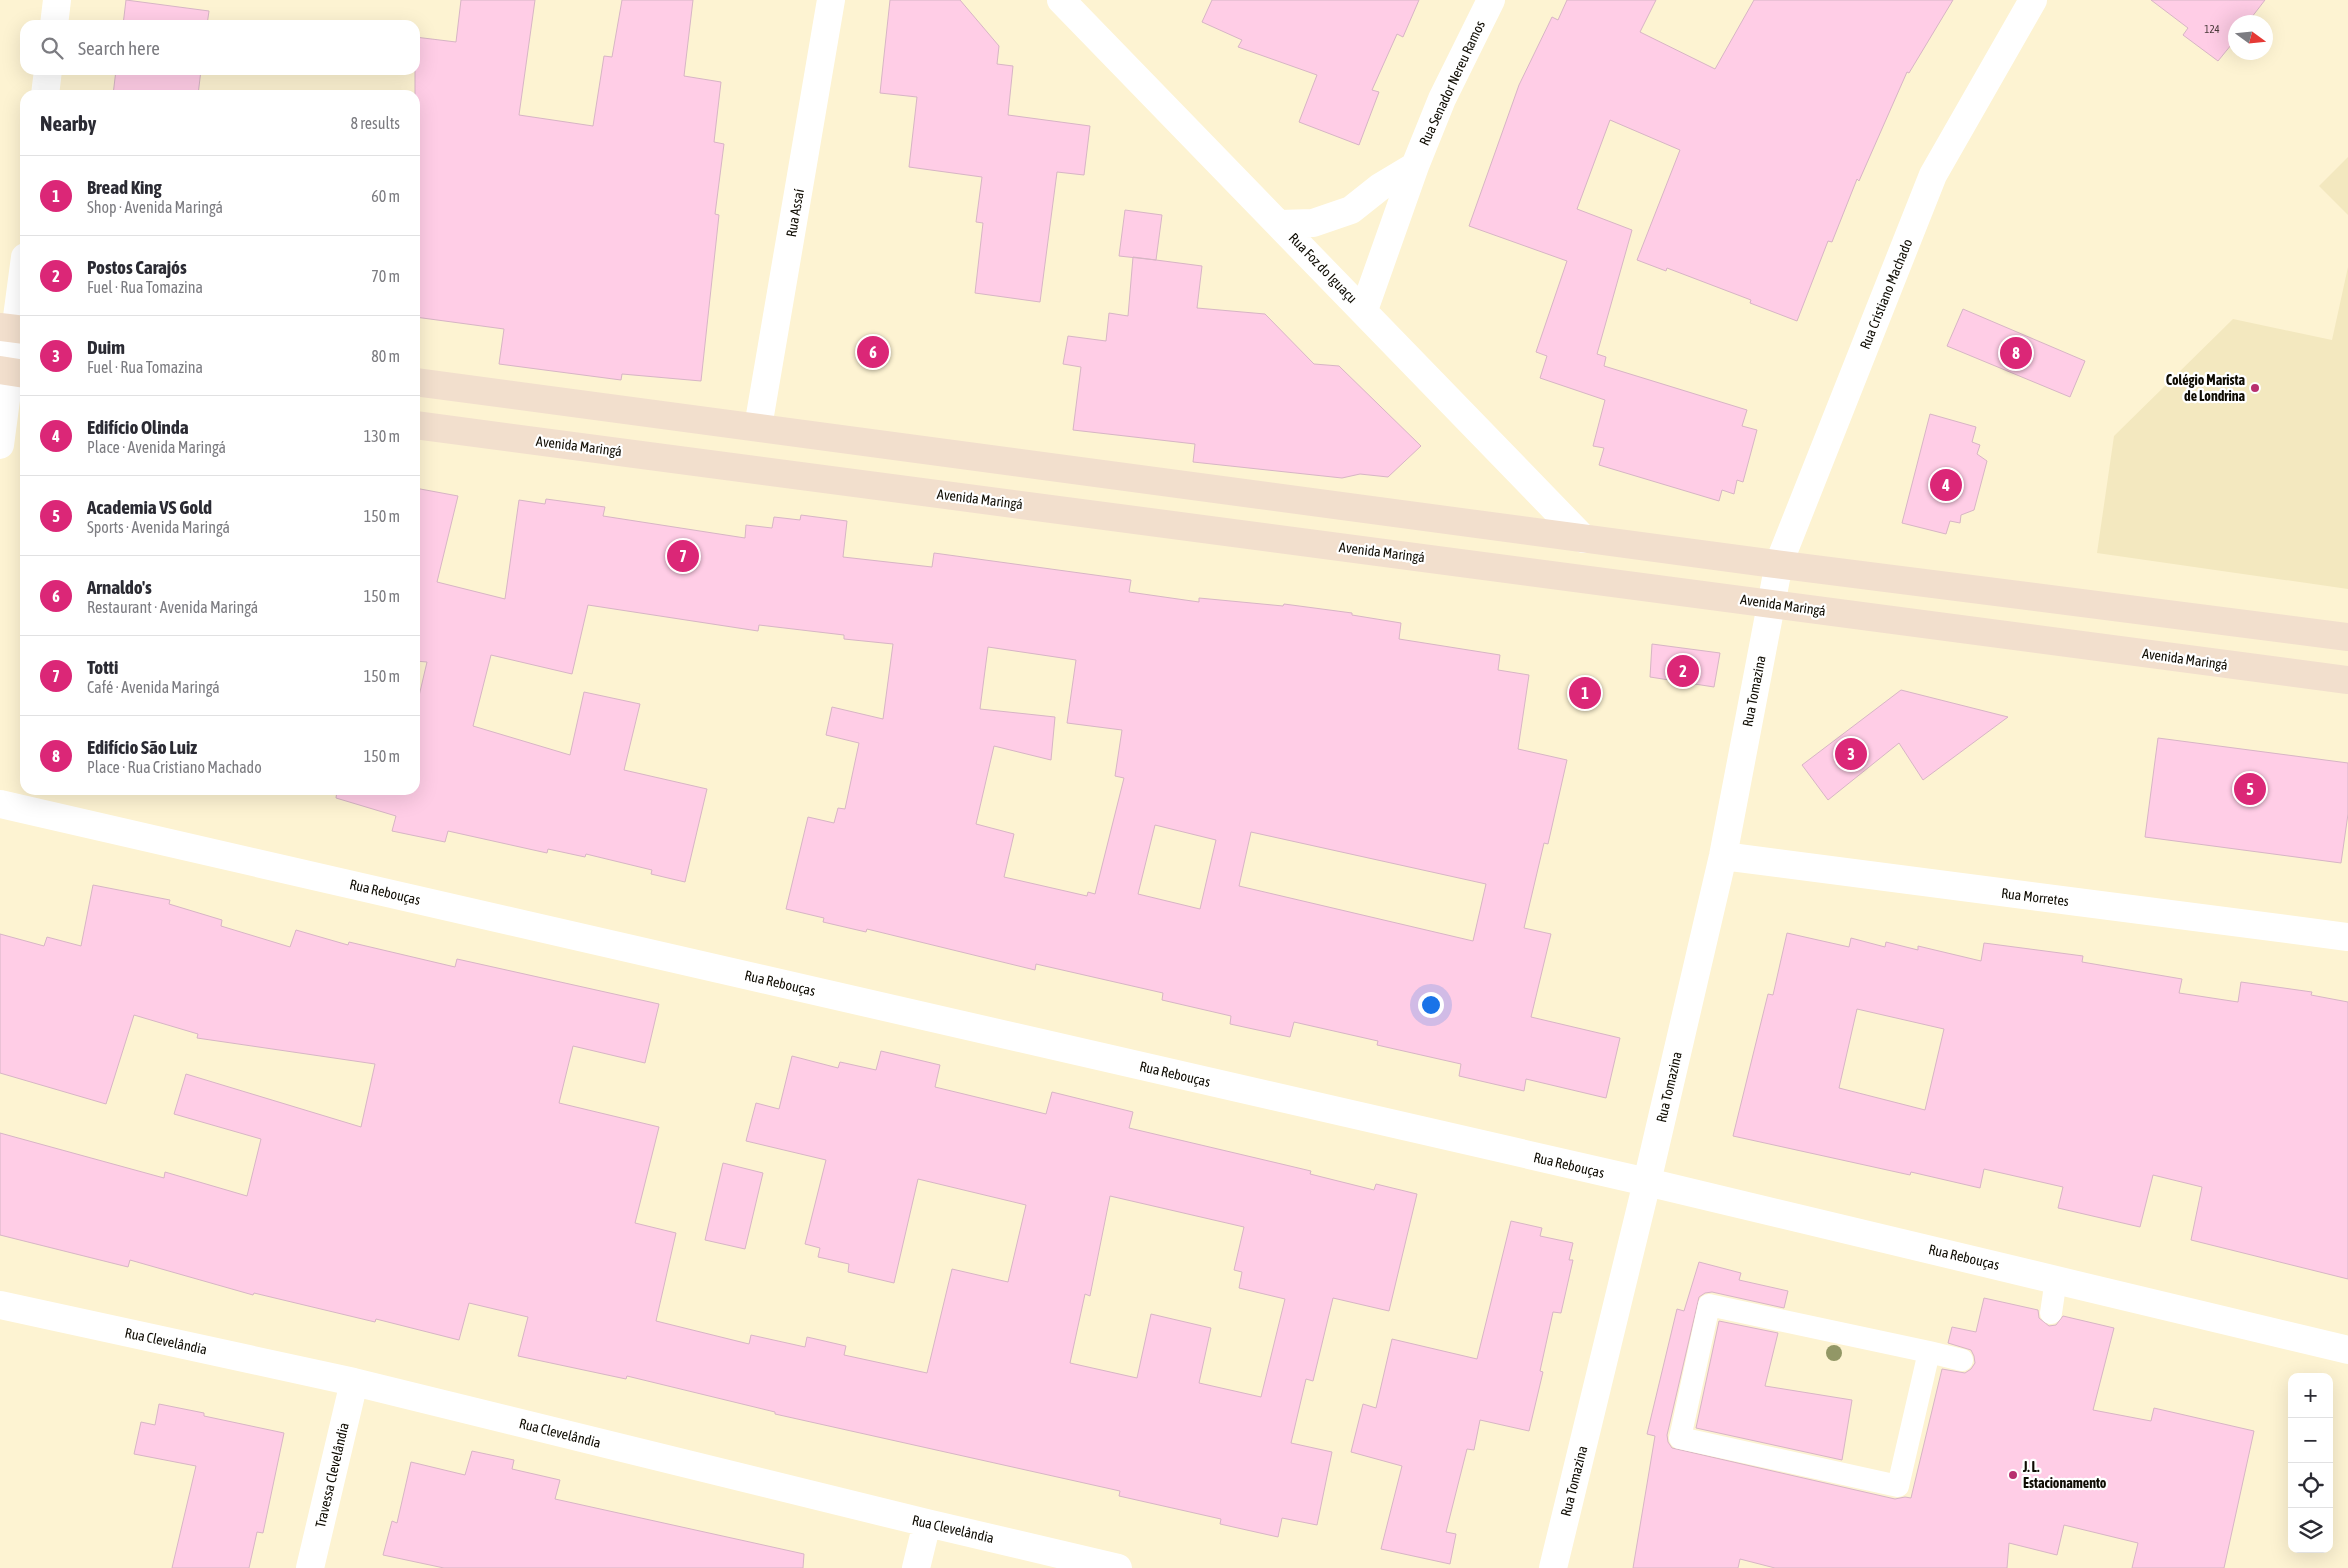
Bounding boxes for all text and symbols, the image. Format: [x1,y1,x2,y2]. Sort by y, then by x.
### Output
north arrow [2228,15,2273,60]
street label: Rua Senador Nereu Ramos [1416,18,1488,148]
search box [20,20,420,75]
house number: 124 [2204,23,2220,35]
icon: search [38,34,66,62]
text: Search here [78,37,160,59]
text: Nearby [40,111,96,135]
text: 8 results [350,114,400,132]
text: Bread King [87,176,162,198]
text: 1 [52,187,60,205]
text: 60 m [371,187,400,205]
street label: Rua Assaí [783,188,807,238]
text: Shop · Avenida Maringá [87,198,223,216]
street label: Rua Foz do Iguaçu [1286,230,1360,306]
street label: Rua Cristiano Machado [1857,237,1915,351]
text: Postos Carajós [87,256,187,278]
text: 2 [52,267,60,285]
text: 70 m [371,267,400,285]
text: Fuel · Rua Tomazina [87,278,203,296]
pin: 6 [857,333,889,371]
pin: 8 [2000,334,2032,372]
text: Duim [87,336,125,358]
text: 3 [52,347,60,365]
text: 80 m [371,347,400,365]
text: Fuel · Rua Tomazina [87,358,203,376]
place label: Colégio Marista de Londrina [2166,372,2245,404]
marker: Colégio Marista de Londrina [2249,382,2261,394]
text: Edifício Olinda [87,416,189,438]
text: 4 [52,427,60,445]
text: 130 m [364,427,400,445]
street label: Avenida Maringá [535,433,623,459]
text: Place · Avenida Maringá [87,438,226,456]
pin: 4 [1930,466,1962,504]
street label: Avenida Maringá [936,486,1024,512]
text: Academia VS Gold [87,496,212,518]
text: 5 [52,507,60,525]
text: 150 m [364,507,400,525]
text: Sports · Avenida Maringá [87,518,230,536]
pin: 7 [667,537,699,575]
street label: Avenida Maringá [1338,539,1426,565]
text: Arnaldo's [87,576,152,598]
text: 6 [52,587,60,605]
text: 150 m [364,587,400,605]
street label: Avenida Maringá [1739,591,1827,619]
text: Restaurant · Avenida Maringá [87,598,258,616]
street label: Avenida Maringá [2141,645,2229,673]
pin: 2 [1667,652,1699,690]
street label: Rua Tomazina [1739,654,1769,728]
text: Totti [87,656,118,678]
text: 7 [52,667,60,685]
text: 150 m [364,667,400,685]
pin: 1 [1569,674,1601,712]
text: Café · Avenida Maringá [87,678,220,696]
pin: 3 [1835,735,1867,773]
text: Edifício São Luiz [87,736,197,758]
text: 8 [52,747,60,765]
text: 150 m [364,747,400,765]
text: Place · Rua Cristiano Machado [87,758,262,776]
pin: 5 [2234,770,2266,808]
street label: Rua Rebouças [348,876,422,908]
street label: Rua Morretes [2000,885,2070,909]
street label: Rua Rebouças [743,967,817,999]
your location [1418,992,1444,1018]
street label: Rua Tomazina [1653,1050,1685,1124]
street label: Rua Rebouças [1138,1058,1212,1090]
street label: Rua Rebouças [1532,1149,1606,1181]
street label: Rua Rebouças [1927,1241,2001,1273]
street label: Rua Clevelândia [123,1324,209,1358]
map controls [2288,1373,2333,1553]
button: + [2288,1373,2333,1418]
street label: Rua Clevelândia [517,1415,603,1451]
button: − [2288,1418,2333,1463]
street label: Travessa Clevelândia [312,1421,352,1529]
street label: Rua Tomazina [1558,1444,1590,1518]
place label: J. L. Estacionamento [2022,1459,2107,1491]
button: locate [2288,1463,2333,1508]
marker: J. L. Estacionamento [2007,1469,2019,1481]
button: layers [2288,1508,2333,1553]
street label: Rua Clevelândia [910,1512,996,1546]

